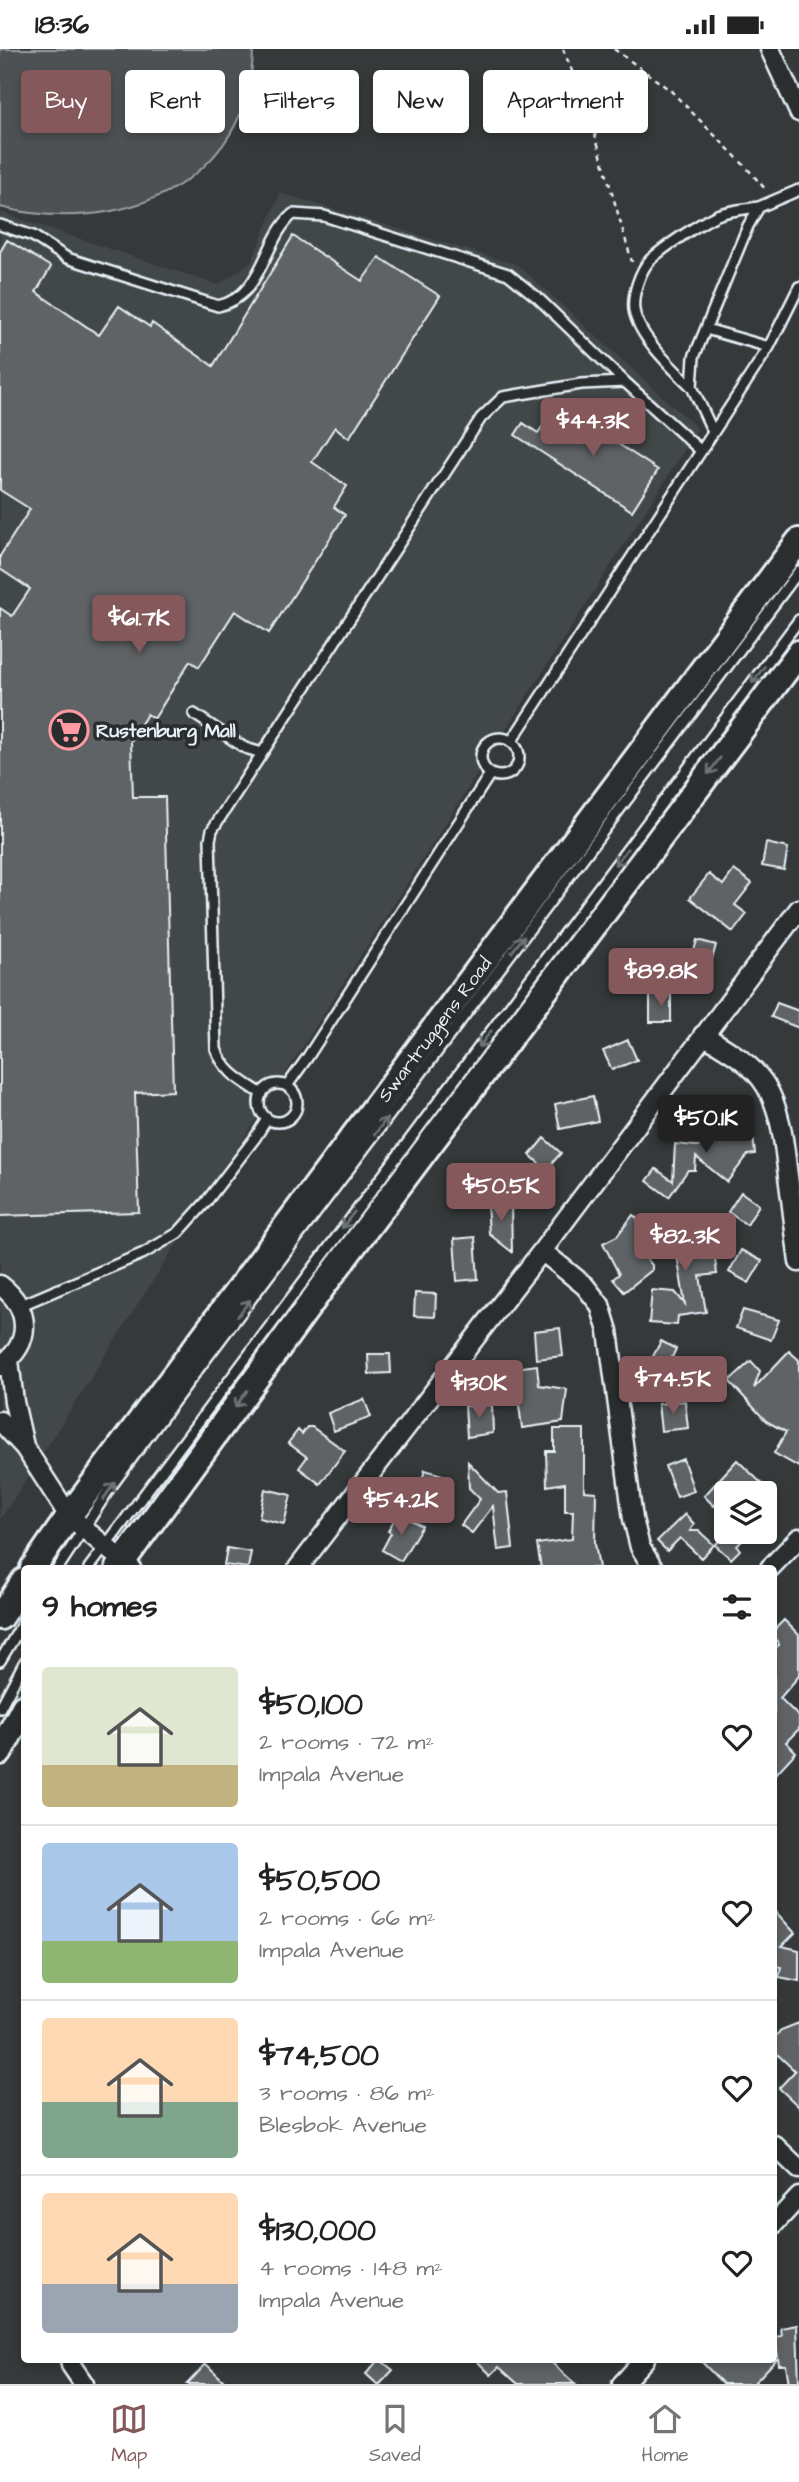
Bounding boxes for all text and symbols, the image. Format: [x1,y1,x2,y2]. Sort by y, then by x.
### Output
text: 18:36 [35,7,89,43]
chip: Buy [21,70,111,133]
chip: Rent [125,70,225,133]
chip: Filters [239,70,359,133]
chip: New [373,70,469,133]
chip: Apartment [483,70,648,133]
pin: $44.3K [536,399,650,458]
text: $44.3K [557,405,629,437]
pin: $61.7K [82,595,196,655]
text: $61.7K [108,602,170,634]
one-way arrow [751,665,765,684]
supermarket icon: Rustenburg Mall [48,709,90,751]
place label: Rustenburg Mall [96,718,236,746]
one-way arrow [707,756,721,775]
one-way arrow [614,847,629,865]
one-way arrow [510,935,525,954]
pin: $89.8K [604,949,718,1008]
street label: Swartruggens Road [372,951,500,1109]
text: $89.8K [625,955,697,987]
one-way arrow [477,1029,492,1047]
pin: $50.1K [649,1095,763,1155]
text: $50.1K [674,1102,738,1134]
one-way arrow [374,1117,389,1136]
pin: $50.5K [444,1163,558,1223]
text: $50.5K [462,1170,540,1202]
one-way arrow [341,1211,356,1230]
pin: $82.3K [628,1213,742,1273]
text: $82.3K [650,1220,720,1252]
one-way arrow [237,1299,252,1318]
pin: $74.5K [616,1357,730,1416]
pin: $130K [430,1361,528,1420]
text: $74.5K [635,1363,711,1395]
text: $130K [451,1367,507,1399]
one-way arrow [234,1390,249,1409]
pin: $54.2K [344,1477,458,1537]
map controls [714,1481,777,1544]
button: layers [714,1481,777,1544]
one-way arrow [102,1482,116,1501]
text: $54.2K [363,1484,439,1516]
text: 9 homes [42,1586,157,1628]
icon: filters [718,1588,756,1626]
text: $50,100 [259,1684,363,1726]
icon: home [98,1695,182,1779]
icon: heart [718,1718,756,1756]
text: 2 rooms · 72 m² [259,1726,434,1758]
text: Impala Avenue [259,1758,404,1790]
text: $50,500 [259,1860,380,1902]
icon: home [98,1871,182,1955]
icon: heart [718,1894,756,1932]
text: 2 rooms · 66 m² [259,1902,436,1934]
text: Impala Avenue [259,1934,404,1966]
text: $74,500 [259,2035,379,2077]
icon: home [98,2046,182,2130]
icon: heart [718,2069,756,2107]
text: 3 rooms · 86 m² [259,2077,435,2109]
text: Blesbok Avenue [259,2109,427,2141]
text: $130,000 [259,2210,376,2252]
icon: home [98,2221,182,2305]
icon: heart [718,2244,756,2282]
text: 4 rooms · 148 m² [259,2252,443,2284]
text: Impala Avenue [259,2284,404,2316]
tab: Map [110,2400,148,2469]
tab: Saved [369,2400,421,2469]
tab: Home [641,2400,689,2469]

